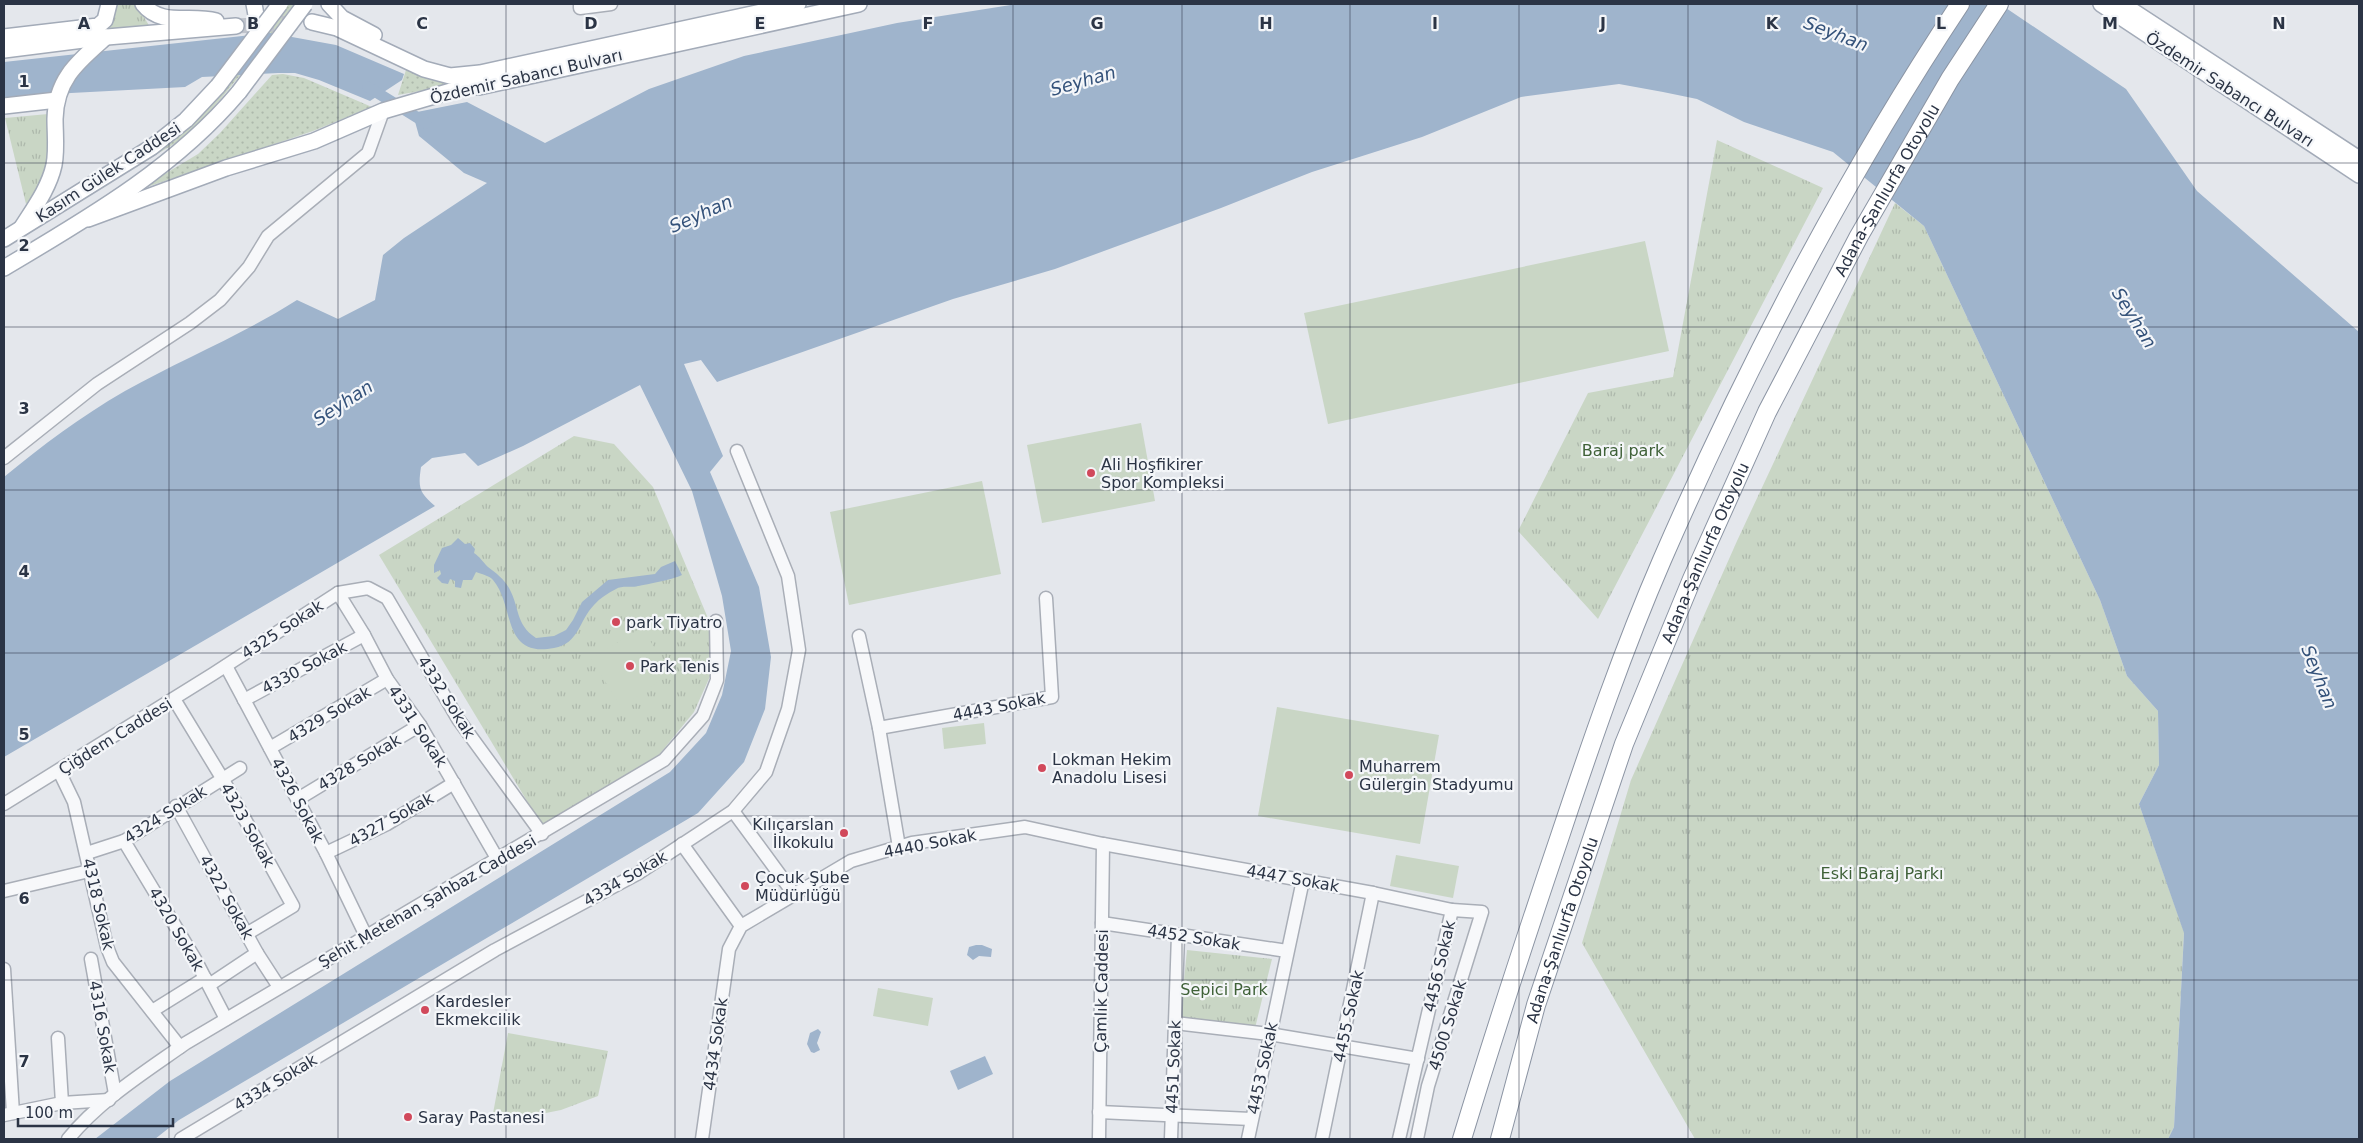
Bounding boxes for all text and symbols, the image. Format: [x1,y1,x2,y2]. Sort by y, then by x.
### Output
water label: Seyhan [1801,12,1871,55]
text: A [78,14,91,33]
text: B [247,14,259,33]
text: C [416,14,428,33]
text: D [584,14,598,33]
text: E [755,14,765,33]
text: F [923,14,933,33]
text: G [1090,14,1104,33]
text: H [1259,14,1273,33]
text: I [1432,14,1438,33]
text: J [1599,14,1606,33]
text: K [1766,14,1779,33]
text: L [1936,14,1946,33]
text: M [2102,14,2118,33]
text: N [2272,14,2286,33]
street label: Özdemir Sabancı Bulvarı [2142,28,2317,151]
street label: Özdemir Sabancı Bulvarı [428,45,624,108]
water label: Seyhan [1048,61,1118,100]
text: 1 [18,72,30,91]
street label: Adana-Şanlıurfa Otoyolu [1831,101,1944,280]
street label: Kasım Gülek Caddesi [32,119,184,226]
water label: Seyhan [666,190,736,237]
text: 2 [18,236,30,255]
water label: Seyhan [2108,284,2161,352]
water label: Seyhan [309,376,377,430]
text: 3 [18,399,30,418]
park label: Baraj park [1582,441,1665,460]
place label: Ali Hoşfikirer Spor Kompleksi [1101,455,1224,492]
street label: Adana-Şanlıurfa Otoyolu [1658,460,1753,646]
marker: Ali Hoşfikirer Spor Kompleksi [1085,467,1097,479]
text: 4 [18,562,30,581]
street label: 4325 Sokak [238,596,327,663]
place label: park Tiyatro [626,613,722,632]
marker: park Tiyatro [610,616,622,628]
street label: 4330 Sokak [258,637,351,698]
water label: Seyhan [2297,642,2342,712]
street label: 4332 Sokak [414,652,480,743]
place label: Park Tenis [640,657,719,676]
marker: Park Tenis [624,660,636,672]
street label: 4329 Sokak [284,682,375,747]
street label: 4331 Sokak [384,682,451,771]
street label: 4443 Sokak [951,688,1048,725]
street label: Çiğdem Caddesi [55,694,176,779]
text: 5 [18,725,30,744]
street label: 4328 Sokak [314,730,405,795]
place label: Lokman Hekim Anadolu Lisesi [1052,750,1171,787]
street label: 4326 Sokak [267,754,328,847]
place label: Muharrem Gülergin Stadyumu [1359,757,1514,794]
marker: Lokman Hekim Anadolu Lisesi [1036,762,1048,774]
marker: Muharrem Gülergin Stadyumu [1343,769,1355,781]
street label: 4323 Sokak [217,780,279,872]
street label: 4324 Sokak [120,781,211,847]
street label: 4327 Sokak [346,788,438,850]
place label: Kılıçarslan İlkokulu [752,815,834,852]
street label: 4440 Sokak [882,825,979,862]
marker: Kılıçarslan İlkokulu [838,827,850,839]
street label: Şehit Metehan Şahbaz Caddesi [315,831,540,972]
street label: Adana-Şanlıurfa Otoyolu [1523,835,1602,1025]
street label: 4334 Sokak [580,846,671,910]
street label: 4322 Sokak [196,852,258,944]
street label: 4318 Sokak [79,856,118,953]
street label: 4447 Sokak [1245,861,1341,896]
park label: Eski Baraj Parkı [1821,864,1943,883]
place label: Çocuk Şube Müdürlüğü [755,868,850,905]
marker: Çocuk Şube Müdürlüğü [739,880,751,892]
street label: 4320 Sokak [145,884,209,975]
text: 6 [18,889,30,908]
street label: 4456 Sokak [1420,918,1459,1014]
street label: 4452 Sokak [1146,921,1242,954]
street label: Çamlık Caddesi [1091,929,1112,1053]
street label: 4455 Sokak [1329,968,1368,1064]
street label: 4500 Sokak [1425,977,1470,1073]
street label: 4316 Sokak [85,979,120,1076]
park label: Sepici Park [1180,980,1268,999]
place label: Kardesler Ekmekcilik [435,992,521,1029]
street label: 4434 Sokak [700,996,732,1092]
marker: Kardesler Ekmekcilik [419,1004,431,1016]
street label: 4451 Sokak [1162,1019,1185,1114]
street label: 4453 Sokak [1243,1020,1282,1116]
street label: 4334 Sokak [230,1050,321,1115]
text: 7 [18,1052,30,1071]
scale bar [18,1096,172,1128]
text: 100 m [25,1104,73,1122]
place label: Saray Pastanesi [418,1108,545,1127]
marker: Saray Pastanesi [402,1111,414,1123]

